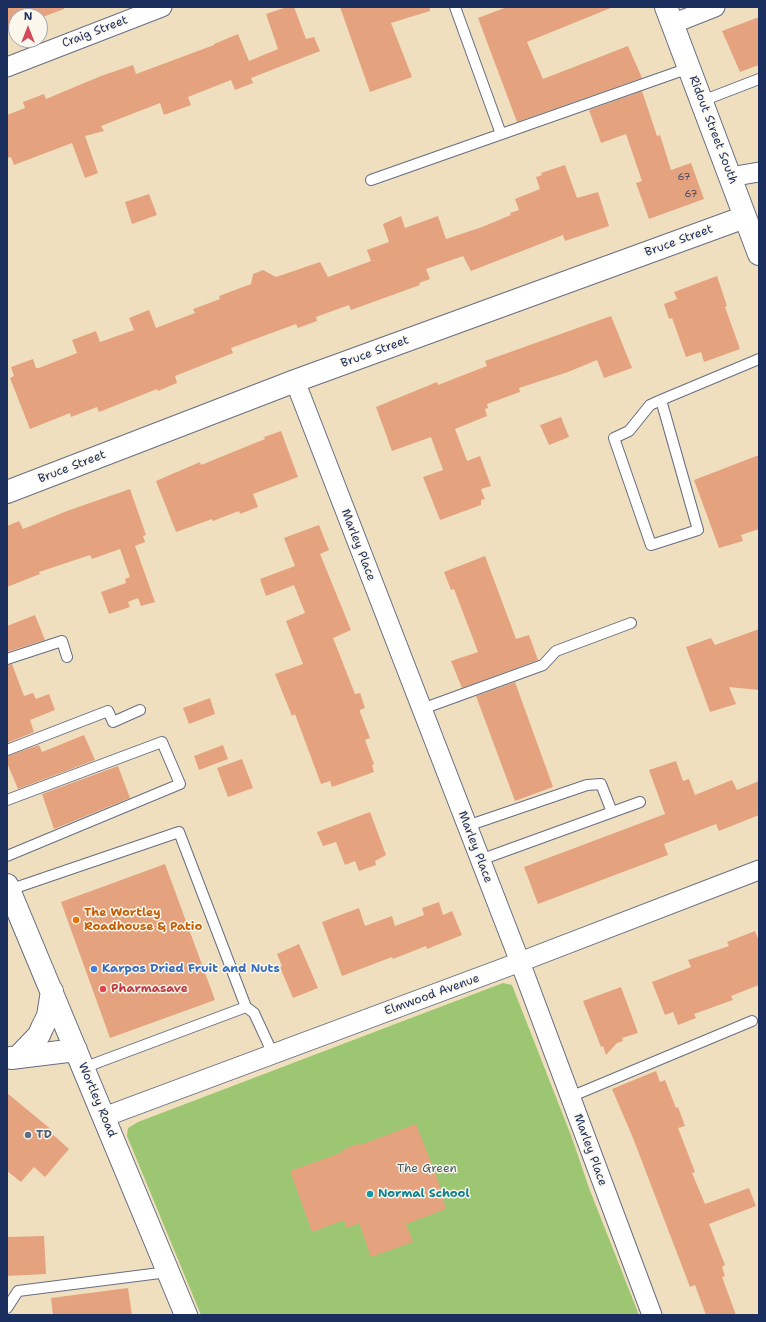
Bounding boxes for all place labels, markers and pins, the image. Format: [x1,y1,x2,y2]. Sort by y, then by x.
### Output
place label: The Wortley Roadhouse & Patio [84,906,202,934]
marker: The Wortley Roadhouse & Patio [71,915,81,925]
place label: Karpos Dried Fruit and Nuts [102,962,280,976]
marker: Karpos Dried Fruit and Nuts [89,964,99,974]
place label: Pharmasave [111,982,188,996]
marker: Pharmasave [98,984,108,994]
place label: TD [36,1128,52,1142]
marker: TD [23,1130,33,1140]
place label: Normal School [378,1187,470,1201]
marker: Normal School [365,1189,375,1199]

